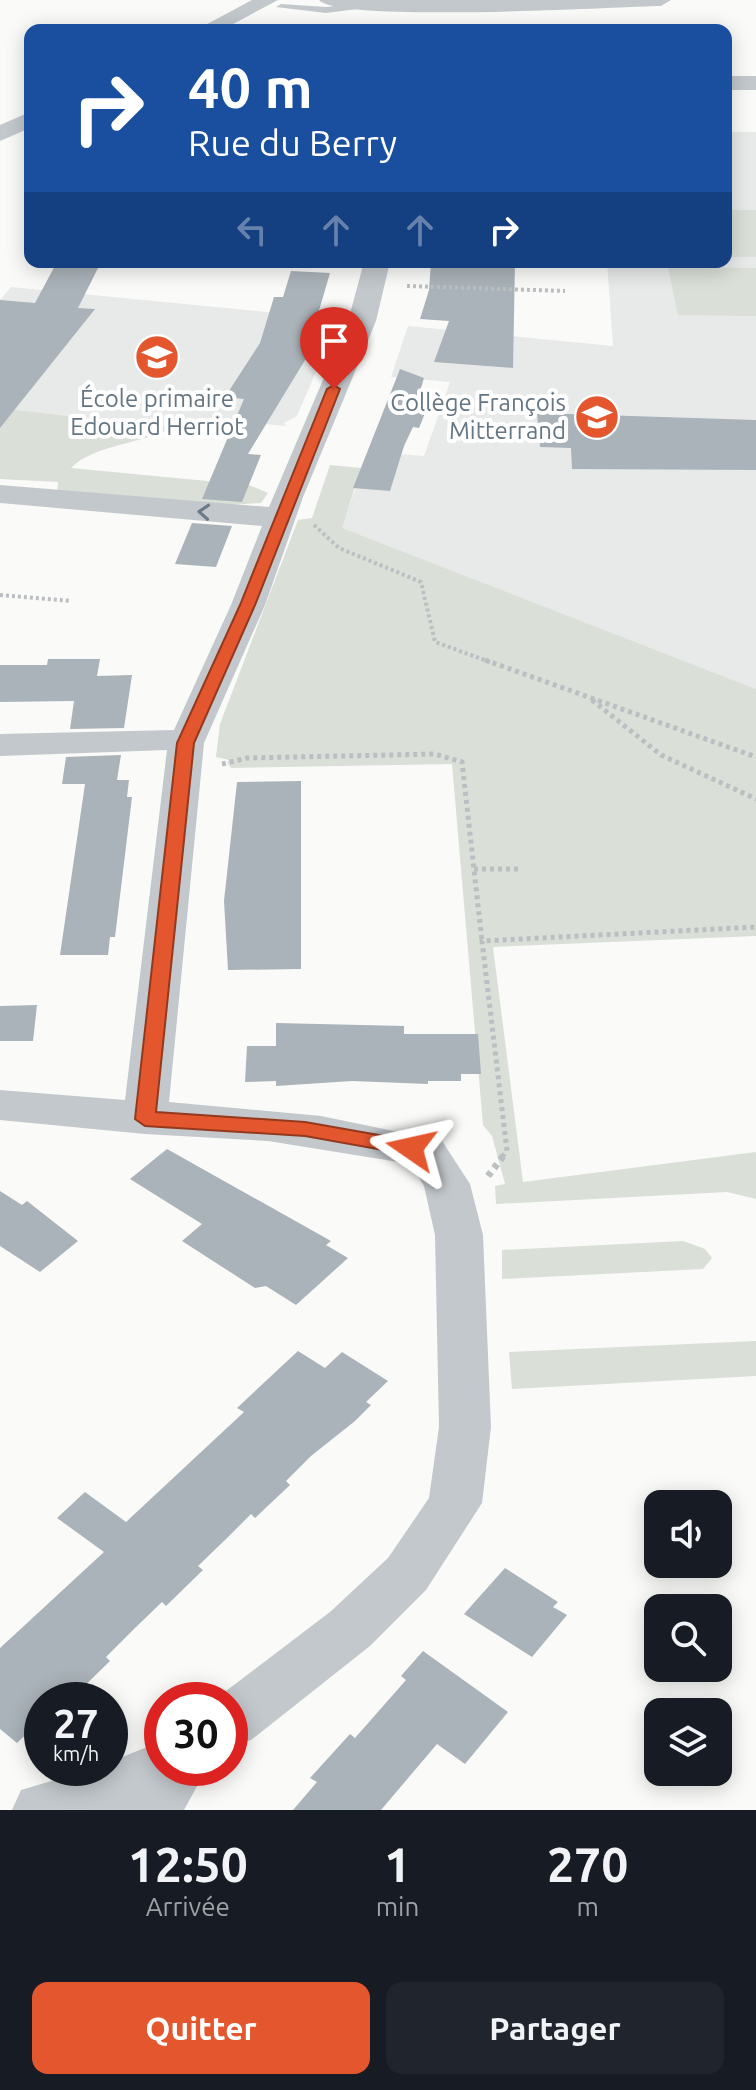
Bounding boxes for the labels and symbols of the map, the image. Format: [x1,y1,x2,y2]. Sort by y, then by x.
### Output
pin [300,307,368,389]
school or university icon: École primaire Edouard Herriot [133,333,181,381]
place label: École primaire Edouard Herriot [70,384,244,440]
place label: Collège François Mitterrand [390,389,566,444]
school or university icon: Collège François Mitterrand [573,393,621,441]
one-way arrow [197,504,210,521]
position arrow [369,1106,453,1190]
speed limit sign: 30 [144,1682,248,1786]

